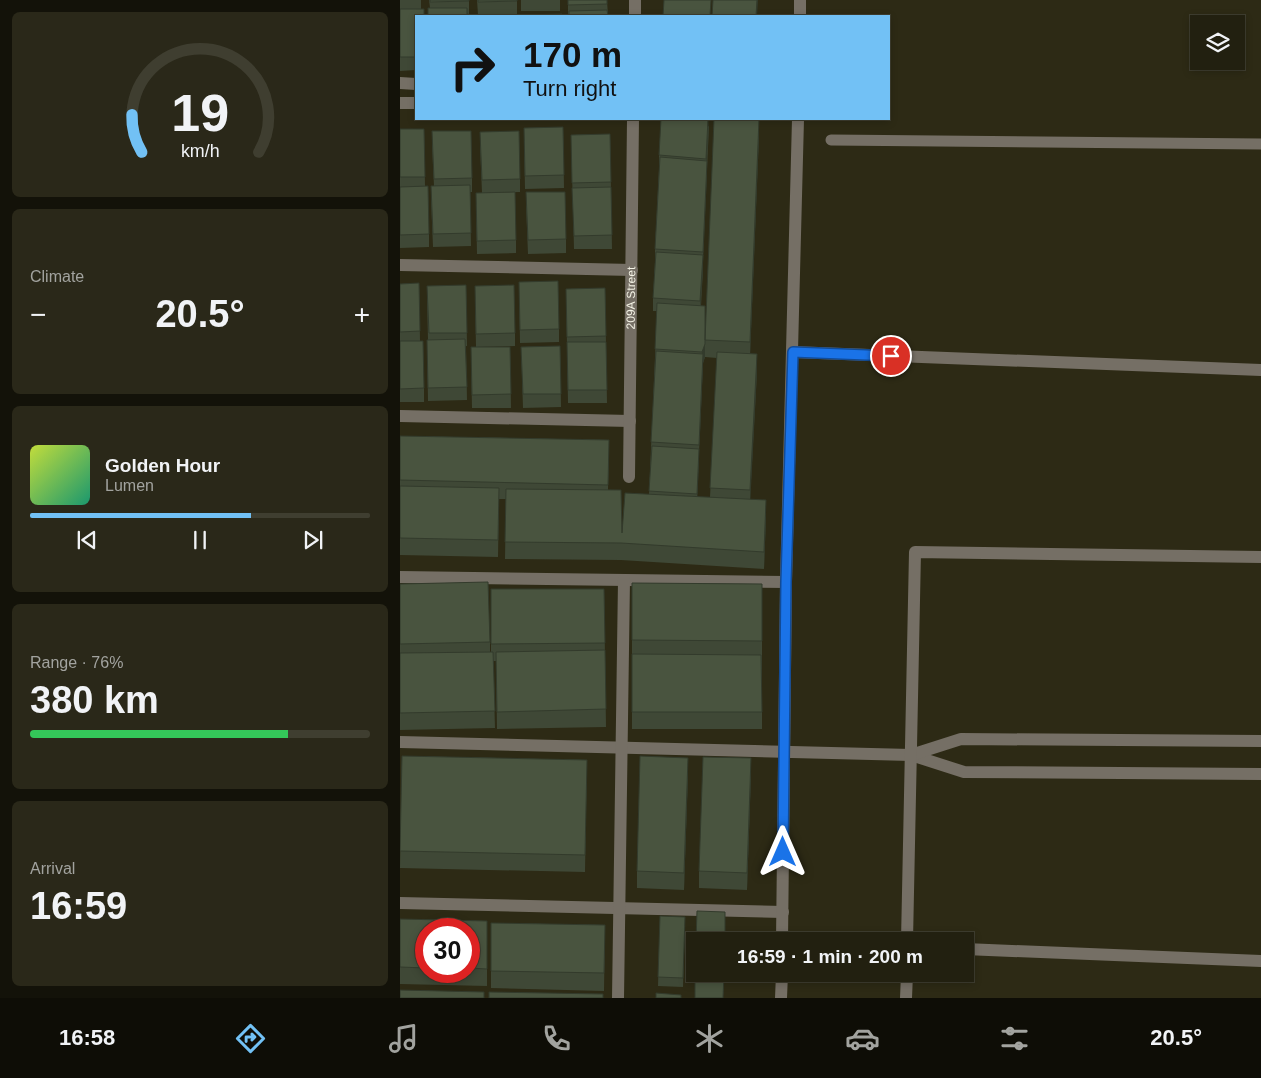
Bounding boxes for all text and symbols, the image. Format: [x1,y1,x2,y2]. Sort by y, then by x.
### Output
map controls [1190,15,1245,70]
button: layers [1190,15,1245,70]
icon: right [440,35,505,100]
text: 170 m [523,35,622,74]
text: Turn right [523,76,616,101]
text: 19 [171,84,229,142]
text: km/h [181,141,219,161]
street label: 209A Street [624,266,638,330]
text: Climate [30,268,84,285]
text: 20.5° [155,293,245,335]
text: − [30,299,46,330]
text: + [354,299,370,330]
pin [870,335,912,377]
icon: arrive [877,342,905,370]
text: Golden Hour [105,455,220,476]
text: Lumen [105,477,154,494]
icon: previous [73,526,101,554]
icon: pause [186,526,214,554]
icon: next [299,526,327,554]
text: Range · 76% [30,654,123,671]
text: 380 km [30,679,159,721]
position arrow [756,825,808,877]
text: Arrival [30,860,75,877]
text: 16:59 [30,885,127,927]
speed limit sign: 30 [415,918,480,983]
text: 16:59 · 1 min · 200 m [737,946,923,967]
icon: directions [233,1021,268,1056]
icon: music [386,1021,421,1056]
icon: phone [539,1021,574,1056]
icon: climate [692,1021,727,1056]
icon: car [845,1021,880,1056]
icon: filters [997,1021,1032,1056]
text: 16:58 [59,1025,115,1050]
text: 20.5° [1150,1025,1202,1050]

